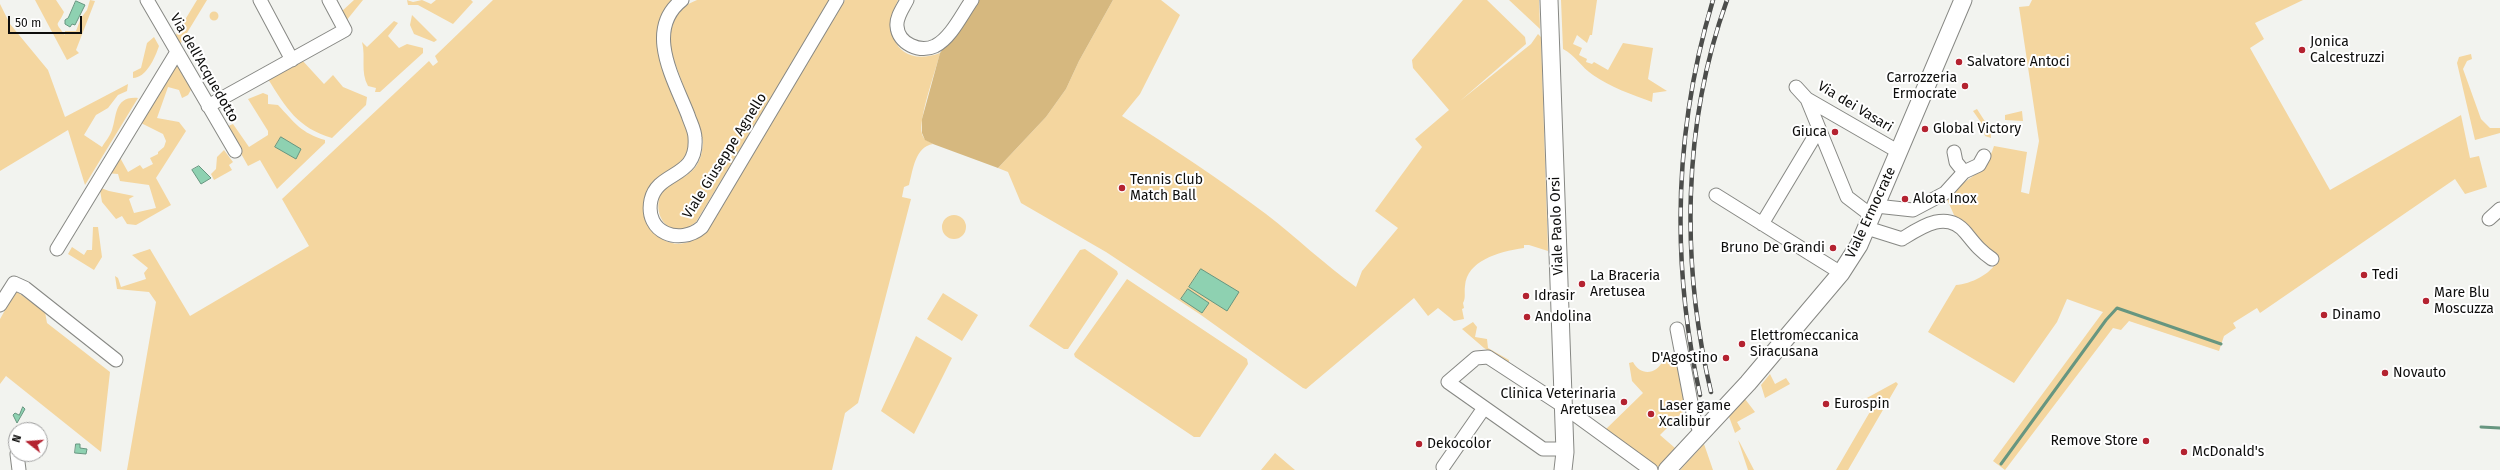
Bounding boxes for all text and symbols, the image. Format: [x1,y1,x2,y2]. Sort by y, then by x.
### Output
scale bar [10,8,84,34]
street label: Via dell'Acquedotto [166,11,242,125]
text: 50 m [15,16,41,30]
place label: Jonica Calcestruzzi [2310,34,2385,66]
marker: Jonica Calcestruzzi [2297,45,2307,55]
place label: Salvatore Antoci [1967,54,2070,70]
marker: Salvatore Antoci [1954,57,1964,67]
place label: Carrozzeria Ermocrate [1886,70,1957,102]
street label: Via dei Vasari [1814,78,1896,136]
marker: Carrozzeria Ermocrate [1960,81,1970,91]
street label: Viale Giuseppe Agnello [679,90,771,222]
place label: Global Victory [1933,121,2021,137]
place label: Giuca [1792,124,1827,140]
marker: Global Victory [1920,124,1930,134]
marker: Giuca [1830,127,1840,137]
street label: Viale Ermocrate [1842,164,1900,262]
place label: Tennis Club Match Ball [1130,172,1203,204]
street label: Viale Paolo Orsi [1547,176,1567,276]
marker: Tennis Club Match Ball [1117,183,1127,193]
place label: Alota Inox [1913,191,1977,207]
marker: Alota Inox [1900,194,1910,204]
place label: Bruno De Grandi [1721,240,1825,256]
marker: Bruno De Grandi [1828,243,1838,253]
place label: Tedi [2372,267,2398,283]
place label: La Braceria Aretusea [1590,268,1660,300]
marker: Tedi [2359,270,2369,280]
marker: La Braceria Aretusea [1577,279,1587,289]
place label: Mare Blu Moscuzza [2434,285,2494,318]
place label: Idrasir [1534,288,1575,304]
marker: Idrasir [1521,291,1531,301]
marker: Mare Blu Moscuzza [2421,296,2431,306]
place label: Dinamo [2332,307,2381,323]
place label: Andolina [1535,309,1592,325]
marker: Dinamo [2319,310,2329,320]
marker: Andolina [1522,312,1532,322]
place label: Elettromeccanica Siracusana [1750,328,1859,360]
marker: Elettromeccanica Siracusana [1737,339,1747,349]
place label: D'Agostino [1651,350,1718,366]
marker: D'Agostino [1721,353,1731,363]
place label: Novauto [2393,365,2446,381]
marker: Novauto [2380,368,2390,378]
place label: Clinica Veterinaria Aretusea [1501,386,1616,418]
place label: Eurospin [1834,396,1890,412]
marker: Clinica Veterinaria Aretusea [1619,397,1629,407]
place label: Laser game Xcalibur [1659,398,1731,430]
marker: Eurospin [1821,399,1831,409]
marker: Laser game Xcalibur [1646,409,1656,419]
north arrow [8,422,48,462]
text: N [10,433,24,444]
place label: Remove Store [2051,433,2138,449]
place label: Dekocolor [1427,436,1491,452]
marker: Remove Store [2141,436,2151,446]
marker: Dekocolor [1414,439,1424,449]
place label: McDonald's [2192,444,2264,460]
marker: McDonald's [2179,447,2189,457]

